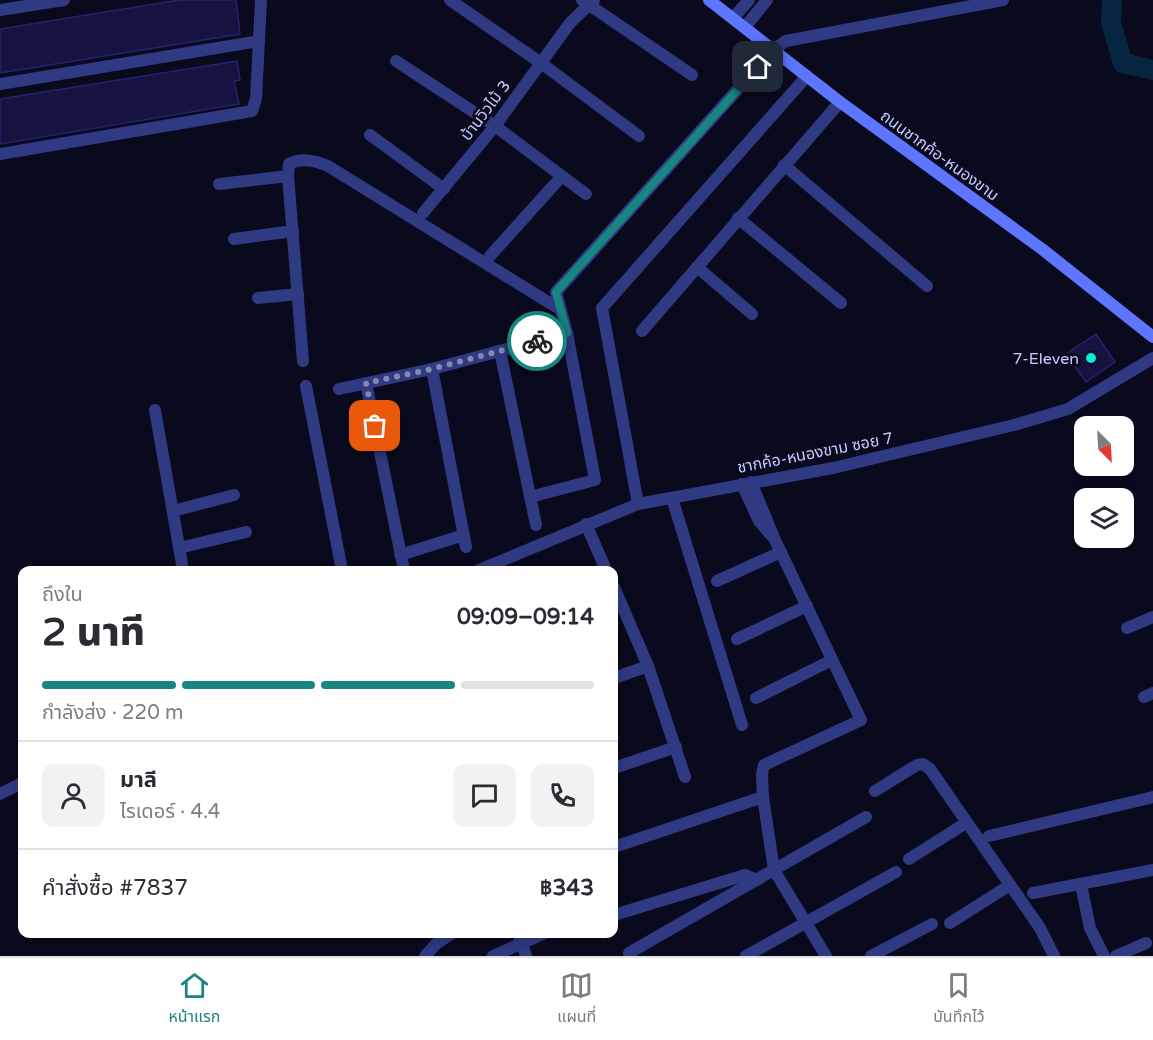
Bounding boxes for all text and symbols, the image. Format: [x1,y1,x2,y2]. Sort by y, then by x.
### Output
pin [732,41,783,92]
icon: home [741,50,774,83]
street label: บ้านวิวไม้ 3 [457,76,515,145]
street label: ถนนชากค้อ-หนองขาม [876,106,1003,206]
courier [507,311,567,371]
icon: bike [521,325,554,358]
place label: 7-Eleven [1012,349,1079,369]
marker: 7-Eleven [1084,351,1098,365]
pin [349,400,400,451]
icon: bag [358,409,391,442]
north arrow [1074,416,1134,476]
map controls [1074,416,1134,548]
street label: ชากค้อ-หนองขาม ซอย 7 [736,428,895,478]
button: layers [1074,488,1134,548]
text: ถึงใน [42,583,83,607]
text: 09:09–09:14 [457,604,594,630]
text: 2 นาที [42,609,145,656]
text: กำลังส่ง · 220 m [42,701,183,725]
button: person [42,764,105,827]
button: chat [453,764,516,827]
button: phone [531,764,594,827]
text: มาลี [120,767,157,793]
text: ไรเดอร์ · 4.4 [120,800,220,824]
text: คำสั่งซื้อ #7837 [42,875,188,901]
text: ฿343 [540,875,594,901]
tab: หน้าแรก [168,969,220,1029]
tab: แผนที่ [557,969,596,1029]
tab: บันทึกไว้ [933,969,985,1029]

